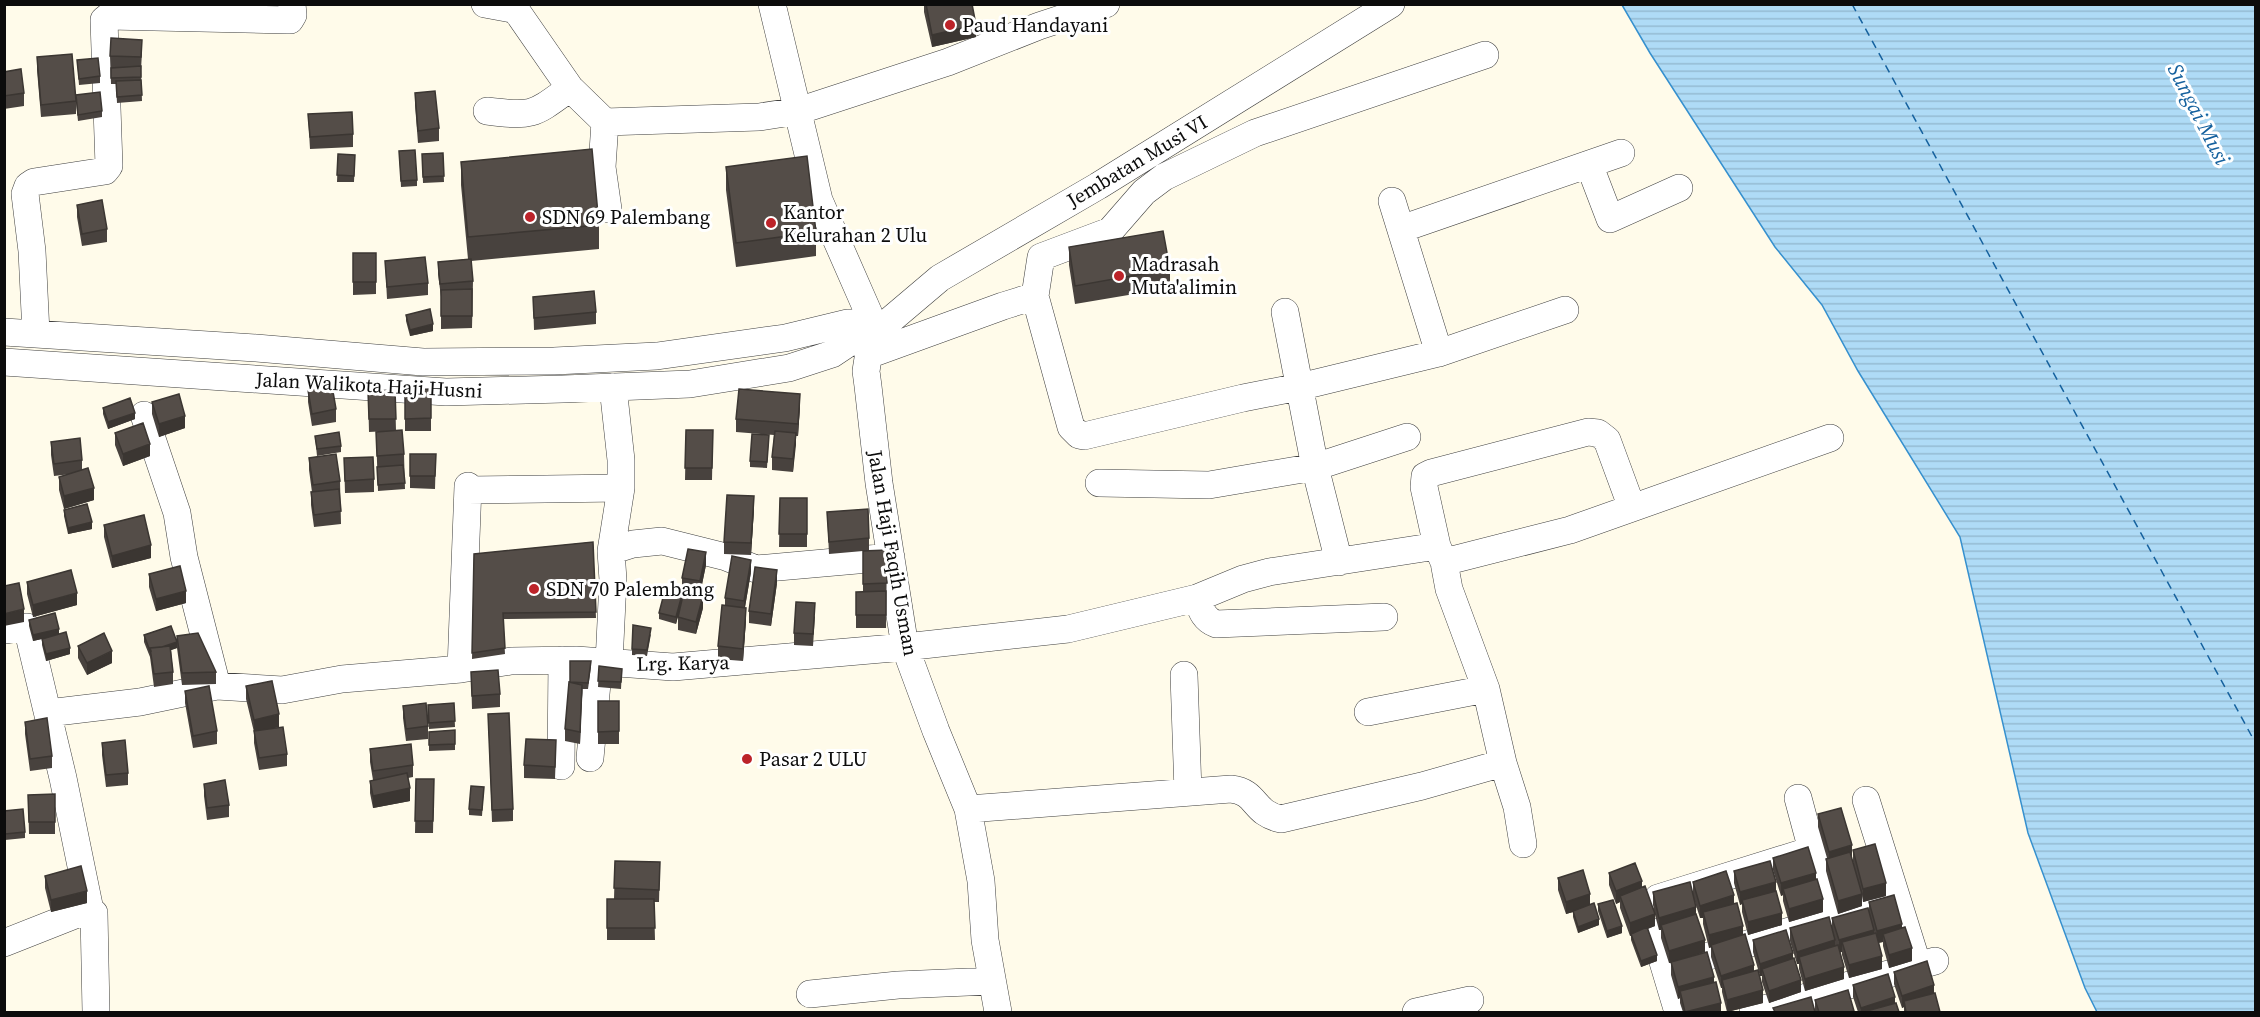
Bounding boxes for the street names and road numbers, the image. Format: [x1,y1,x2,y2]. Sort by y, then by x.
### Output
street label: Jembatan Musi VI [1061,108,1212,215]
street label: Jalan Walikota Haji Husni [254,365,483,405]
street label: Jalan Haji Faqih Usman [861,447,925,658]
street label: Lrg. Karya [636,648,731,678]

